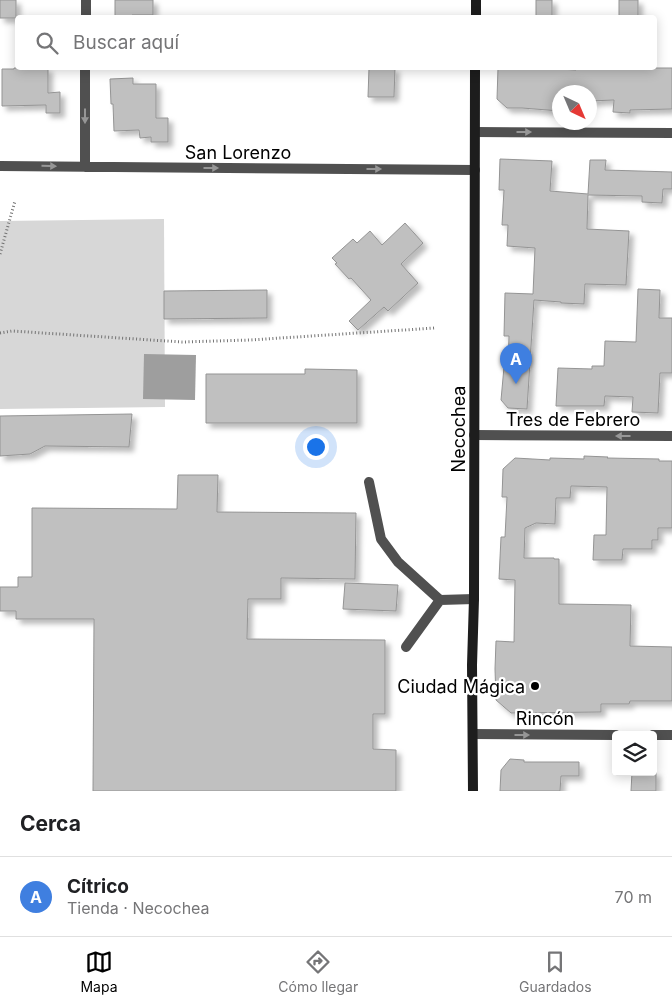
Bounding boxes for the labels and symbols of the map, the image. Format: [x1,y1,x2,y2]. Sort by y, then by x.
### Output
north arrow [552,85,597,130]
one-way arrow [81,108,89,124]
one-way arrow [516,128,532,136]
street label: San Lorenzo [185,142,291,163]
one-way arrow [41,162,57,170]
one-way arrow [203,164,219,172]
one-way arrow [366,165,382,173]
pin: A [500,343,532,384]
street label: Necochea [448,386,469,472]
street label: Tres de Febrero [506,409,640,430]
one-way arrow [615,432,631,440]
your location [303,434,329,460]
place label: Ciudad Mágica [397,676,525,697]
marker: Ciudad Mágica [529,680,541,692]
street label: Rincón [516,708,574,729]
one-way arrow [514,731,530,739]

